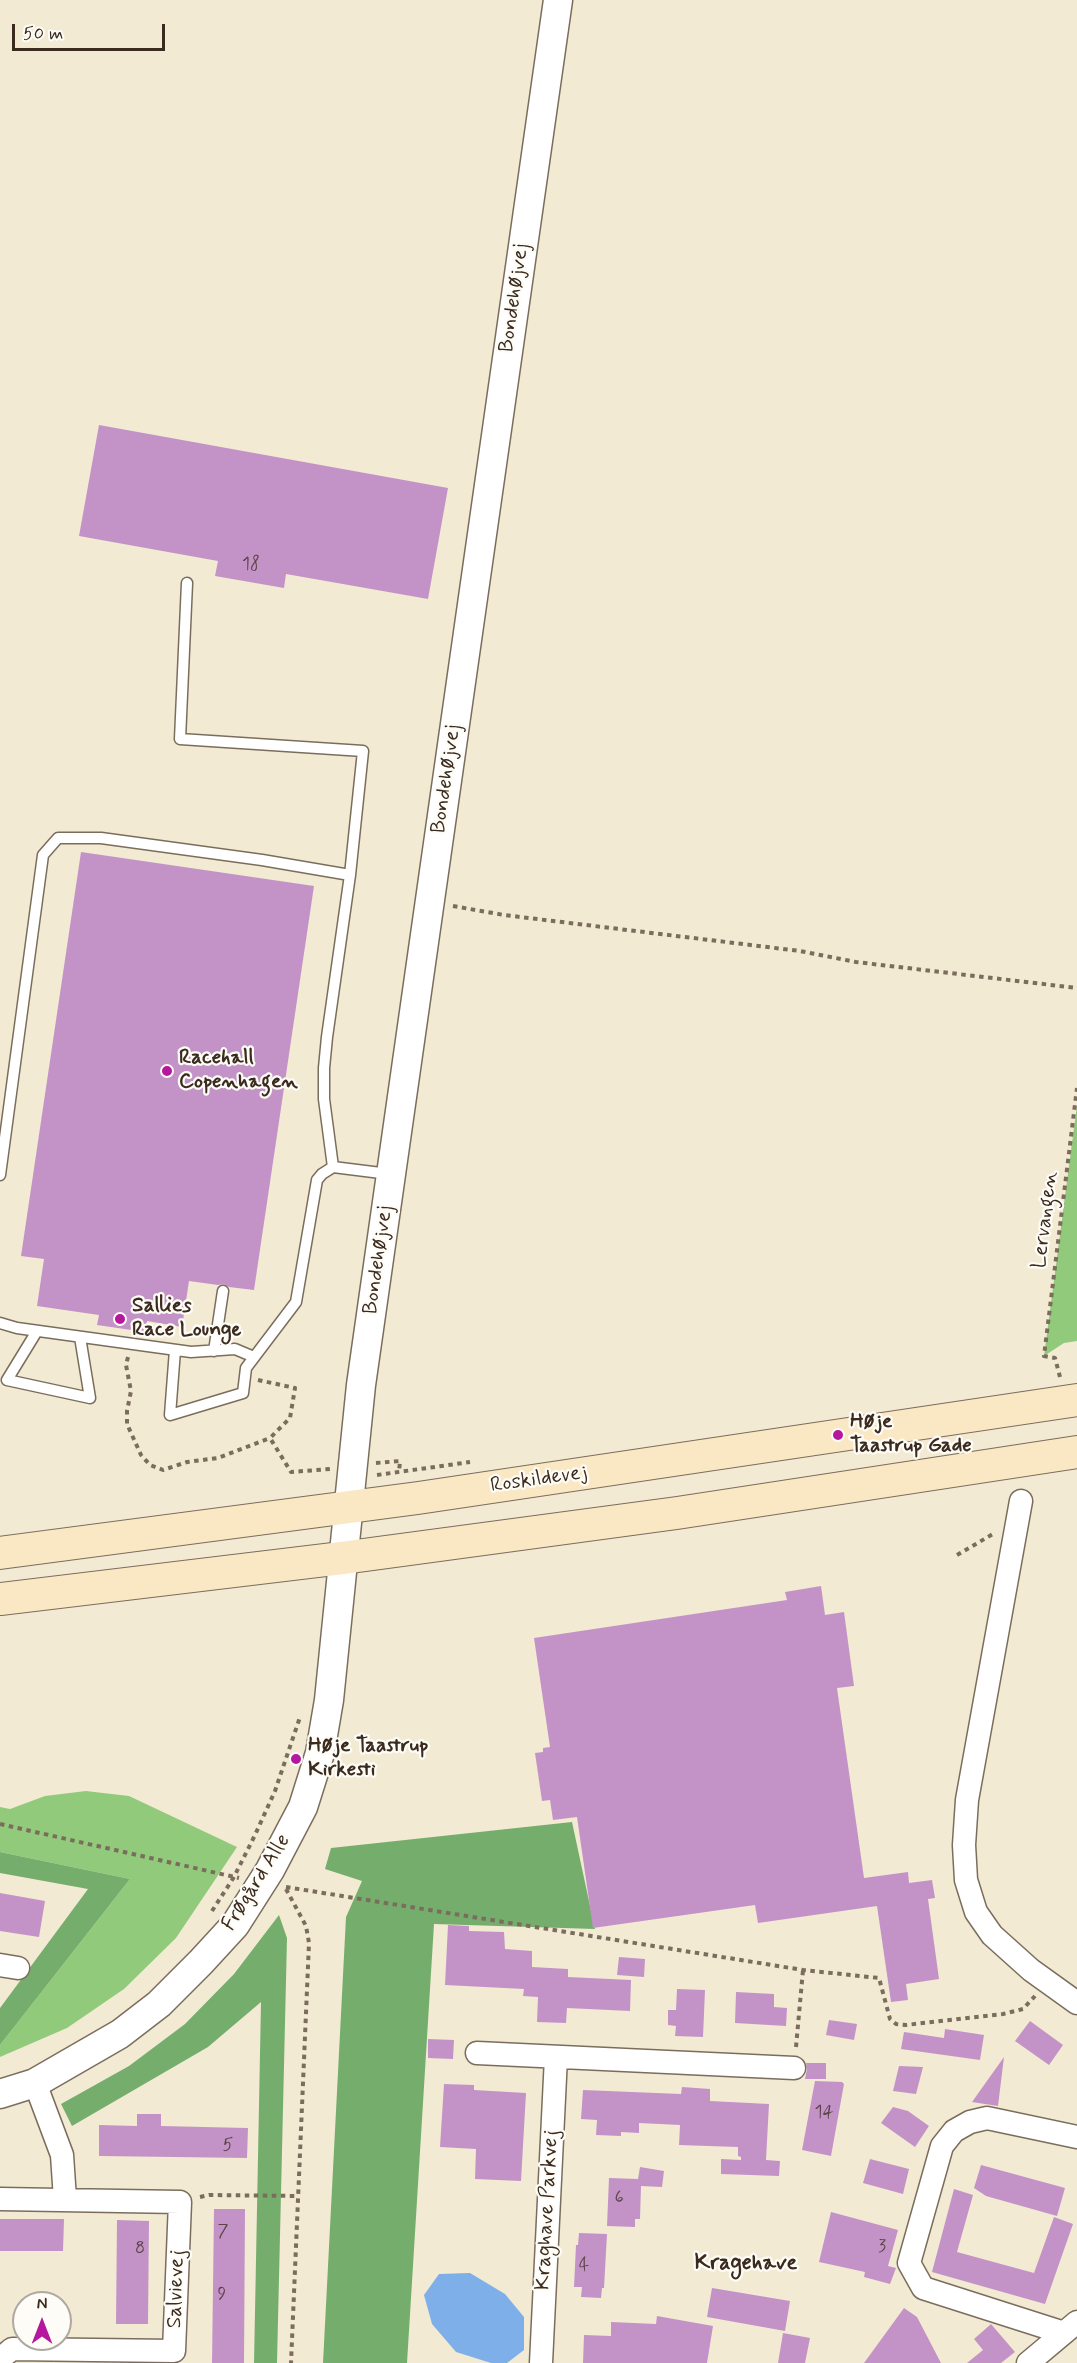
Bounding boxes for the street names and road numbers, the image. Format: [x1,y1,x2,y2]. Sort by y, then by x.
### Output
street label: Bondehøjvej [495,242,535,354]
street label: Bondehøjvej [427,723,467,835]
street label: Lervangen [1028,1170,1064,1270]
street label: Bondehøjvej [359,1204,399,1316]
street label: Roskildevej [489,1461,589,1499]
street label: Frøgård Alle [217,1830,297,1936]
street label: Kraghave Parkvej [531,2129,565,2291]
street label: Salvievej [163,2249,191,2329]

